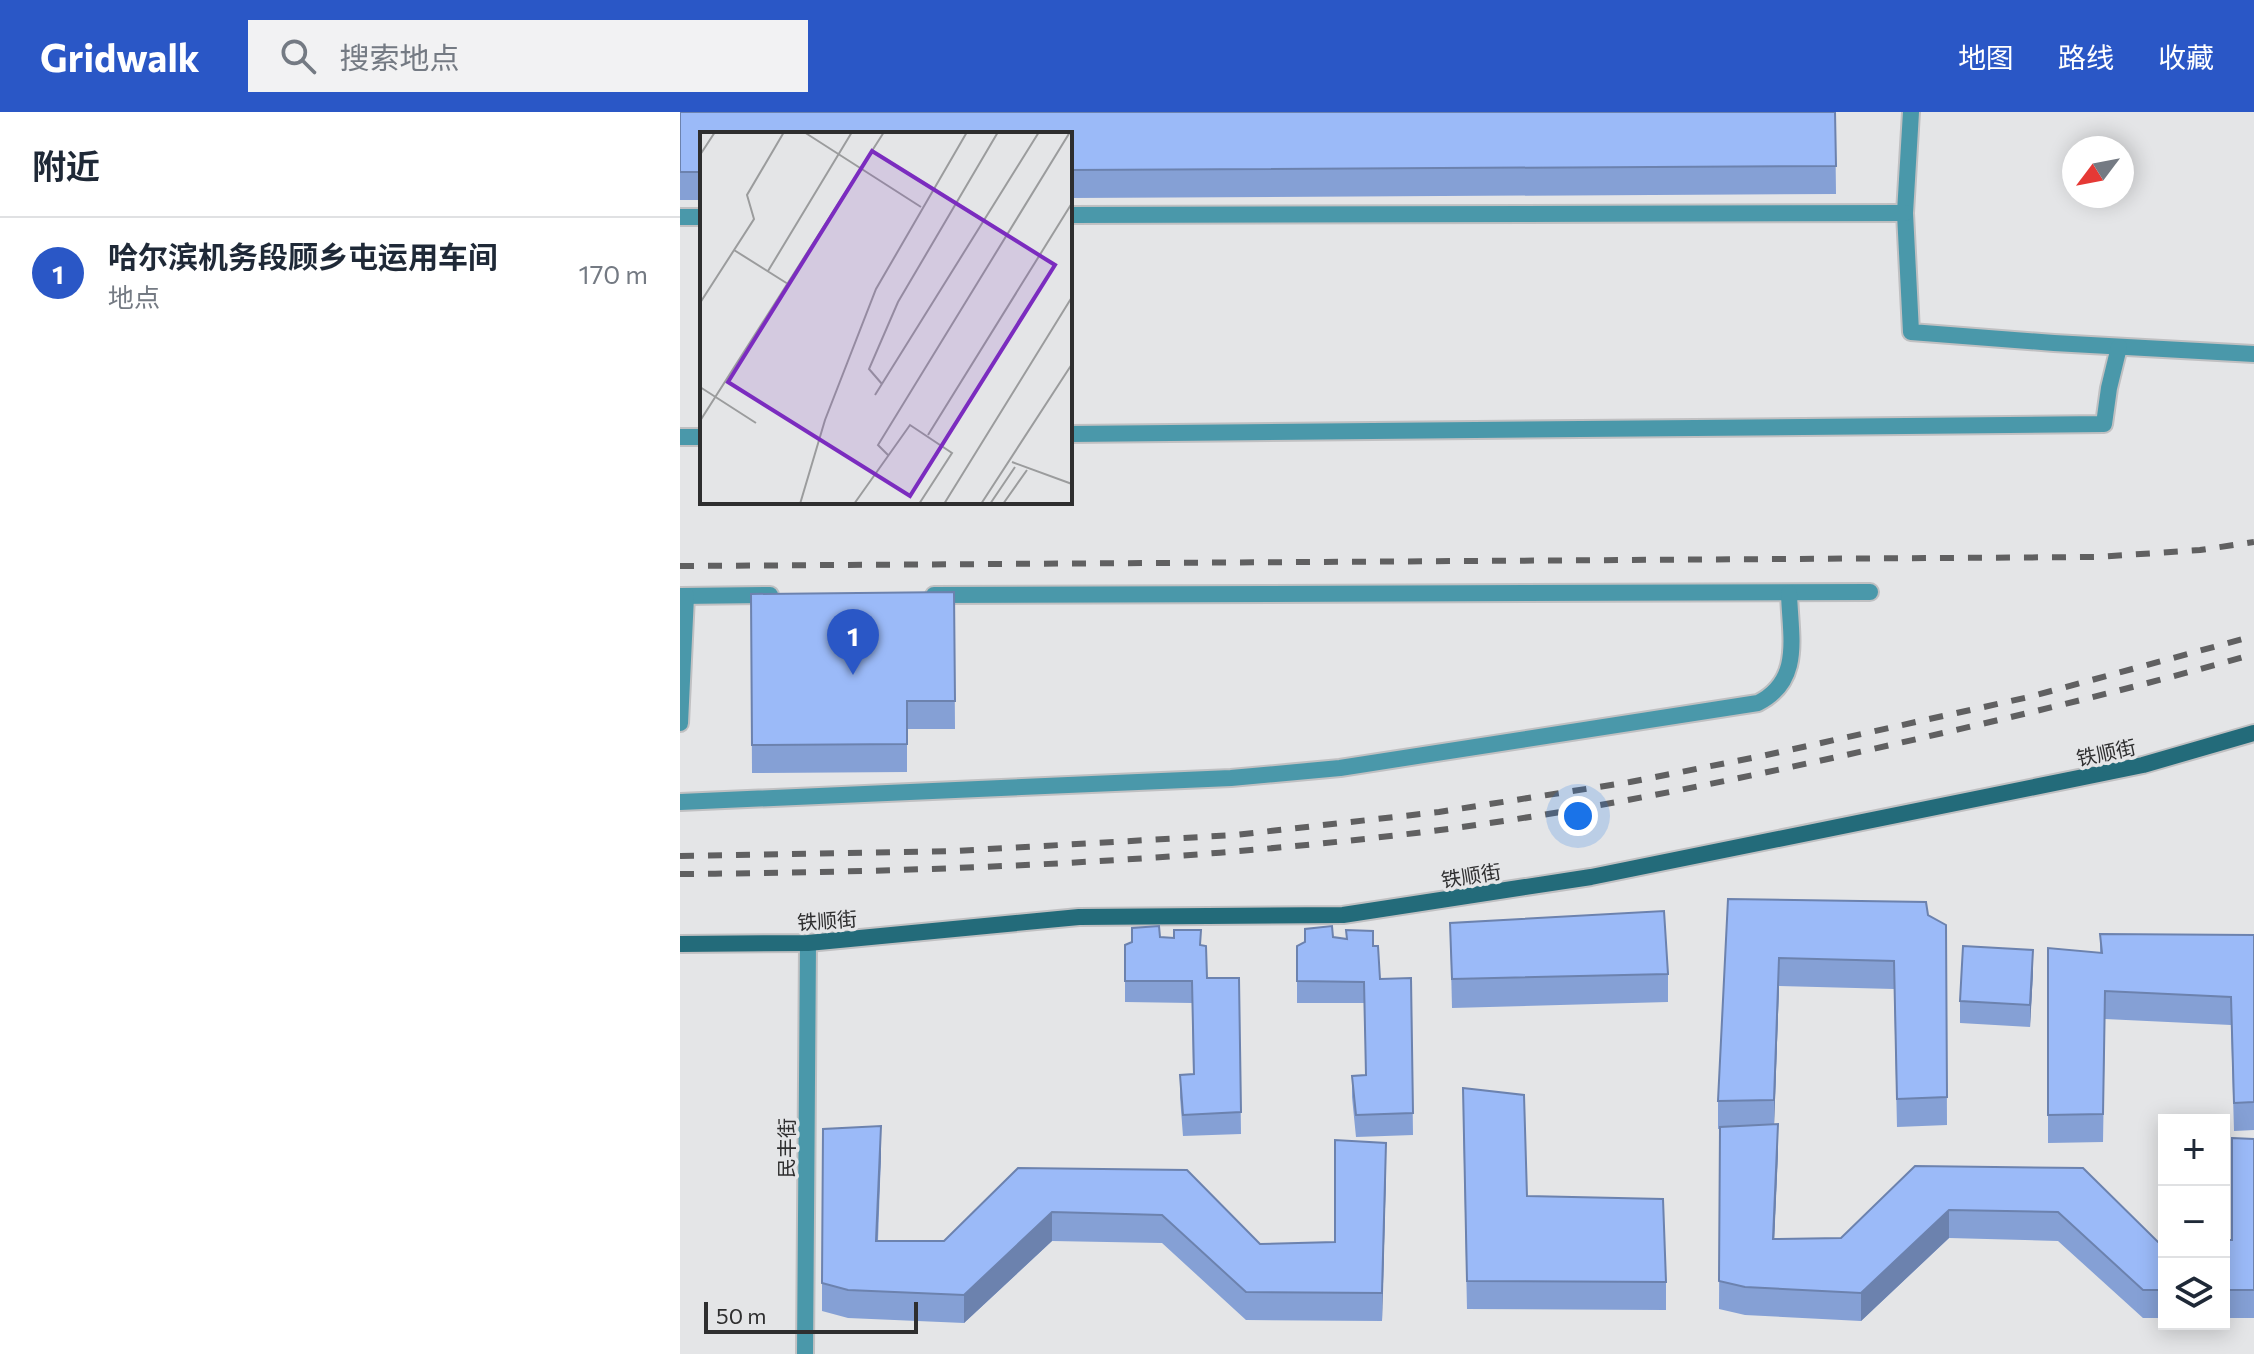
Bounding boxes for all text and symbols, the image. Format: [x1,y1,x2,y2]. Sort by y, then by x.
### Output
search box [248,20,808,92]
text: Gridwalk [40,33,200,80]
icon: search [276,34,320,78]
text: 搜索地点 [340,38,460,75]
text: 地图 [1958,40,2014,74]
text: 路线 [2058,40,2114,74]
text: 收藏 [2158,40,2214,74]
inset map [700,132,1072,504]
north arrow [2062,136,2134,208]
text: 附近 [32,144,100,186]
text: 哈尔滨机务段顾乡屯运用车间 [108,237,498,274]
text: 1 [52,258,64,289]
text: 170 m [579,258,648,289]
text: 地点 [108,281,160,312]
pin: 1 [827,609,879,675]
street label: 铁顺街 [2074,734,2138,770]
your location [1558,796,1598,836]
street label: 铁顺街 [1439,858,1503,892]
street label: 铁顺街 [796,906,858,934]
map controls [2158,1114,2230,1330]
button: + [2158,1114,2230,1186]
street label: 民丰街 [774,1118,798,1178]
button: − [2158,1186,2230,1258]
button: layers [2158,1258,2230,1330]
scale bar [704,1298,918,1334]
text: 50 m [716,1302,766,1329]

